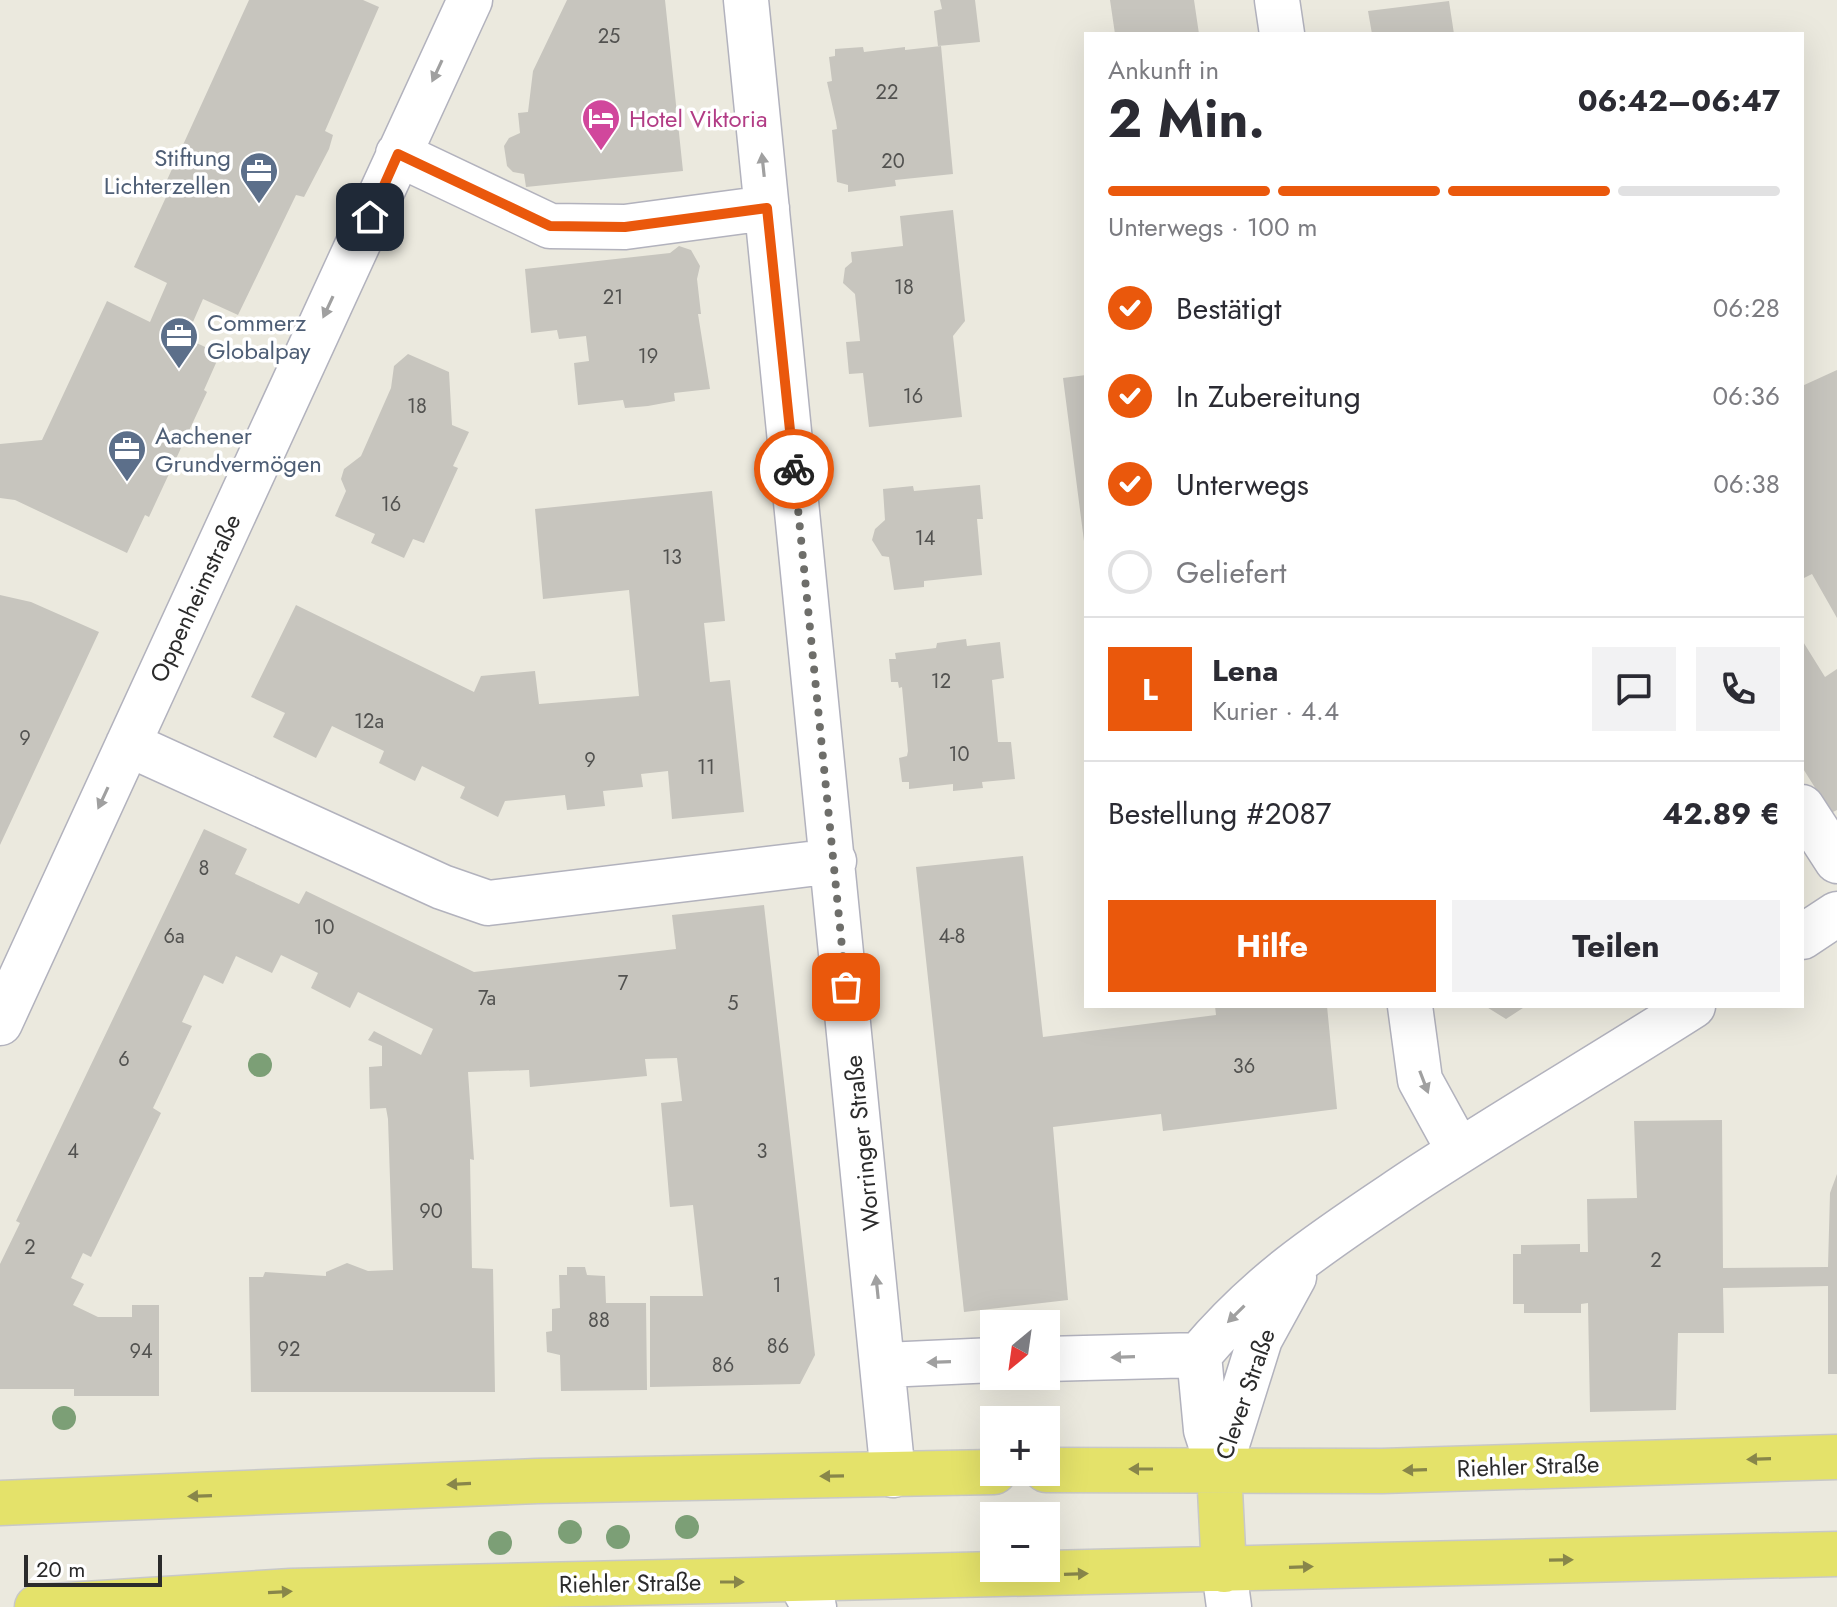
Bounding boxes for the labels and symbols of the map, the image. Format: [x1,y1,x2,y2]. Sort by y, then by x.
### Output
house number: 25 [598,22,620,51]
one-way arrow [430,59,444,82]
house number: 22 [876,78,898,107]
hotel icon: Hotel Viktoria [580,97,622,152]
place label: Hotel Viktoria [629,101,768,136]
place label: Stiftung Lichterzellen [104,140,231,203]
house number: 20 [881,147,905,176]
office icon: Stiftung Lichterzellen [238,150,280,205]
one-way arrow [756,152,769,177]
pin [336,183,404,251]
house number: 18 [894,273,914,302]
house number: 21 [603,283,623,312]
one-way arrow [321,295,335,318]
place label: Commerz Globalpay [207,305,311,368]
office icon: Commerz Globalpay [158,315,200,370]
house number: 19 [638,342,658,371]
house number: 16 [903,382,923,411]
house number: 18 [407,392,427,421]
place label: Aachener Grundvermögen [155,418,322,481]
office icon: Aachener Grundvermögen [106,428,148,483]
courier [754,429,834,509]
house number: 16 [381,490,401,519]
street label: Oppenheimstraße [141,508,249,688]
house number: 14 [915,524,936,553]
house number: 13 [662,543,682,572]
house number: 12 [931,667,951,696]
house number: 12a [354,707,384,736]
house number: 9 [19,724,31,753]
house number: 10 [949,740,970,769]
house number: 9 [584,746,596,775]
house number: 11 [697,753,715,782]
one-way arrow [97,786,110,809]
house number: 8 [199,854,209,883]
house number: 10 [314,913,335,942]
house number: 6a [163,922,185,951]
house number: 4-8 [939,922,965,951]
pin [812,953,880,1021]
house number: 7 [618,969,629,998]
house number: 7a [478,984,496,1013]
house number: 5 [727,989,739,1018]
house number: 6 [118,1045,130,1074]
house number: 36 [1233,1052,1255,1081]
street label: Worringer Straße [835,1053,889,1233]
one-way arrow [1418,1070,1430,1094]
house number: 4 [67,1137,79,1166]
house number: 3 [757,1137,768,1166]
house number: 90 [419,1197,443,1226]
house number: 2 [24,1233,36,1262]
house number: 2 [1650,1246,1662,1275]
house number: 1 [773,1271,782,1300]
one-way arrow [870,1274,883,1299]
one-way arrow [1227,1304,1245,1323]
house number: 88 [588,1306,610,1335]
north arrow [980,1310,1060,1390]
street label: Clever Straße [1206,1324,1284,1464]
house number: 86 [767,1332,789,1361]
house number: 92 [278,1335,300,1364]
house number: 94 [129,1337,153,1366]
house number: 86 [712,1351,734,1380]
one-way arrow [1110,1351,1135,1364]
one-way arrow [926,1356,951,1369]
street label: Riehler Straße [1456,1446,1600,1486]
one-way arrow [1746,1453,1771,1465]
one-way arrow [1128,1463,1153,1475]
one-way arrow [1402,1463,1427,1476]
one-way arrow [819,1470,844,1482]
one-way arrow [446,1478,471,1491]
one-way arrow [187,1489,212,1502]
scale bar [24,1551,162,1587]
one-way arrow [1549,1554,1574,1566]
one-way arrow [1289,1560,1314,1573]
street label: Riehler Straße [558,1564,702,1602]
one-way arrow [1064,1567,1089,1580]
one-way arrow [720,1576,745,1588]
one-way arrow [268,1585,293,1598]

